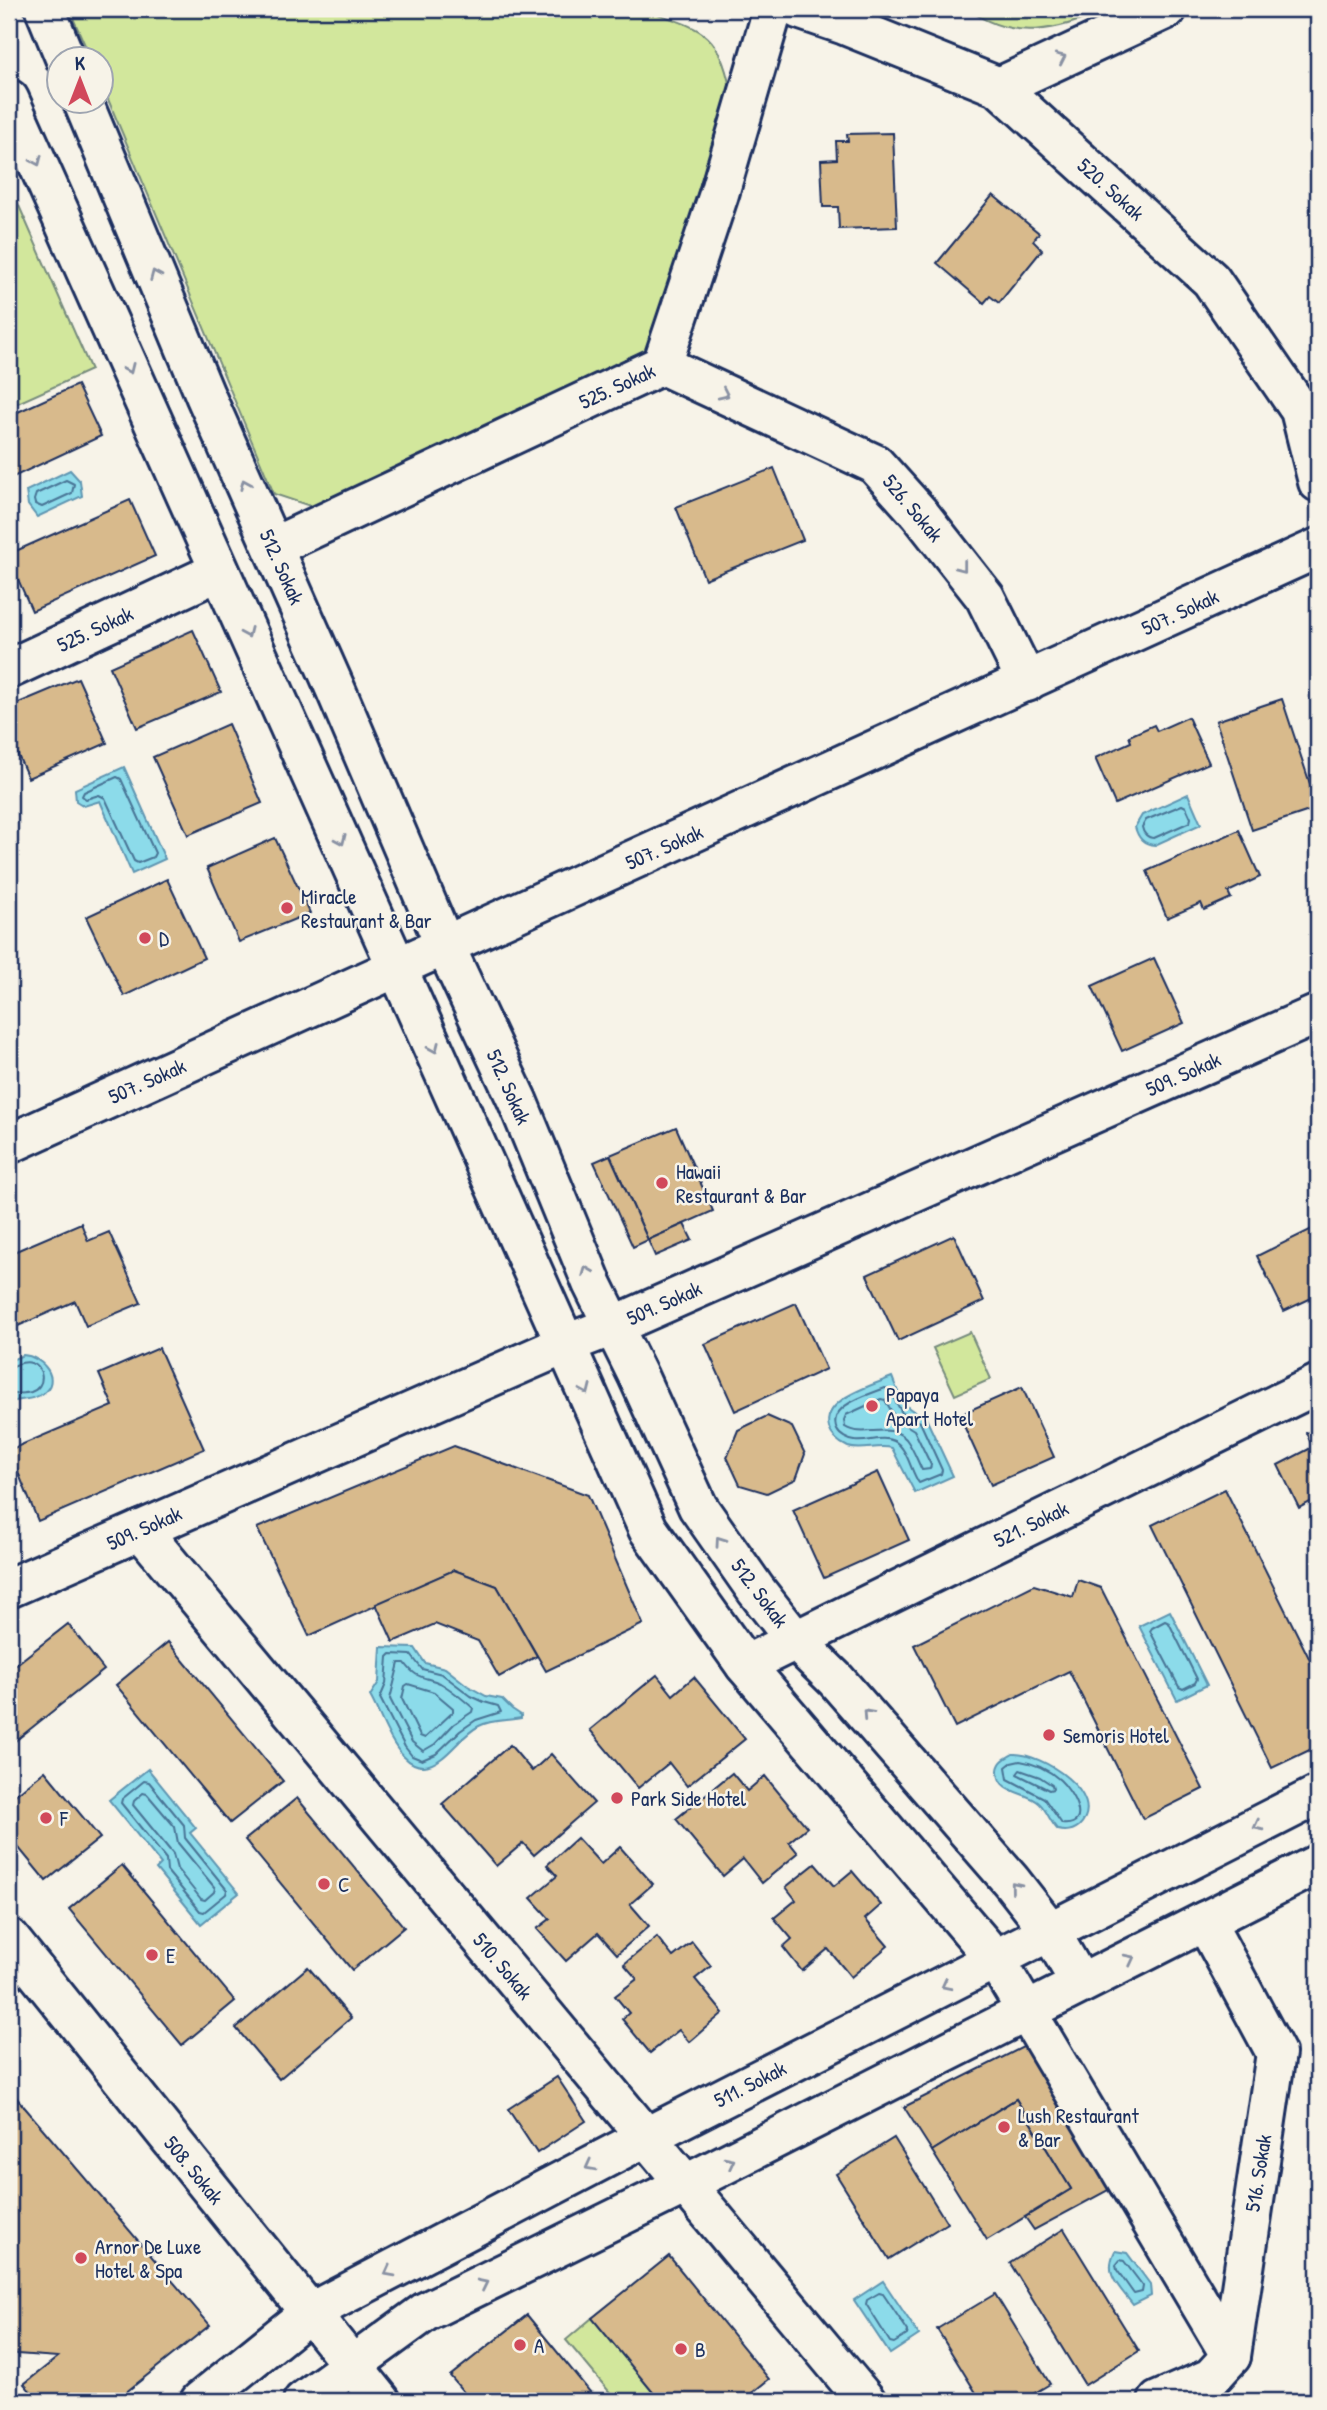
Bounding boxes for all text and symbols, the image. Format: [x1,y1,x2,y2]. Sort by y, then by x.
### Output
north arrow [46,46,116,116]
text: K [75,50,85,76]
one-way arrow [1054,52,1066,66]
street label: 520. Sokak [1071,151,1151,227]
one-way arrow [29,154,43,166]
one-way arrow [149,270,163,283]
street label: 525. Sokak [574,356,660,416]
one-way arrow [121,361,135,374]
one-way arrow [717,386,729,400]
street label: 526. Sokak [876,468,950,548]
one-way arrow [239,479,253,492]
street label: 512. Sokak [253,525,312,609]
one-way arrow [953,560,966,572]
street label: 507. Sokak [1137,581,1223,642]
street label: 525. Sokak [52,599,138,659]
one-way arrow [239,626,253,638]
street label: 507. Sokak [621,817,708,877]
one-way arrow [333,833,347,845]
place label: Miracle Restaurant & Bar [301,882,432,935]
marker: Miracle Restaurant & Bar [279,900,295,916]
place label: D [159,924,169,953]
marker: D [137,930,153,946]
one-way arrow [426,1041,440,1053]
street label: 512. Sokak [480,1045,539,1129]
street label: 509. Sokak [1141,1045,1225,1103]
street label: 507. Sokak [104,1051,191,1111]
place label: Hawaii Restaurant & Bar [676,1157,807,1210]
marker: Hawaii Restaurant & Bar [654,1175,670,1191]
one-way arrow [581,1266,595,1279]
street label: 509. Sokak [622,1274,706,1332]
place label: Papaya Apart Hotel [886,1380,973,1433]
one-way arrow [578,1383,592,1395]
marker: Papaya Apart Hotel [864,1398,880,1414]
street label: 521. Sokak [989,1493,1073,1554]
street label: 509. Sokak [102,1499,186,1557]
one-way arrow [716,1536,728,1549]
street label: 512. Sokak [725,1553,796,1634]
one-way arrow [862,1709,875,1722]
place label: Semoris Hotel [1063,1721,1169,1750]
marker: Semoris Hotel [1041,1727,1057,1743]
place label: Park Side Hotel [631,1784,747,1813]
marker: Park Side Hotel [609,1790,625,1806]
place label: F [59,1804,69,1833]
marker: F [38,1810,54,1826]
one-way arrow [1252,1817,1265,1831]
place label: C [338,1870,350,1899]
marker: C [316,1876,332,1892]
one-way arrow [1011,1882,1023,1895]
street label: 510. Sokak [466,1926,540,2006]
place label: E [166,1941,175,1970]
marker: E [144,1947,160,1963]
one-way arrow [1123,1953,1135,1967]
one-way arrow [941,1977,953,1991]
street label: 511. Sokak [709,2053,791,2114]
place label: Lush Restaurant & Bar [1018,2101,1140,2154]
marker: Lush Restaurant & Bar [996,2119,1012,2135]
street label: 508. Sokak [157,2130,231,2211]
street label: 516. Sokak [1238,2132,1278,2214]
one-way arrow [723,2156,736,2170]
one-way arrow [585,2158,597,2171]
place label: Arnor De Luxe Hotel & Spa [95,2232,201,2285]
marker: Arnor De Luxe Hotel & Spa [73,2250,89,2266]
one-way arrow [384,2263,396,2277]
one-way arrow [476,2278,488,2292]
place label: A [534,2331,544,2360]
place label: B [695,2335,706,2364]
marker: A [512,2337,528,2353]
marker: B [673,2341,689,2357]

